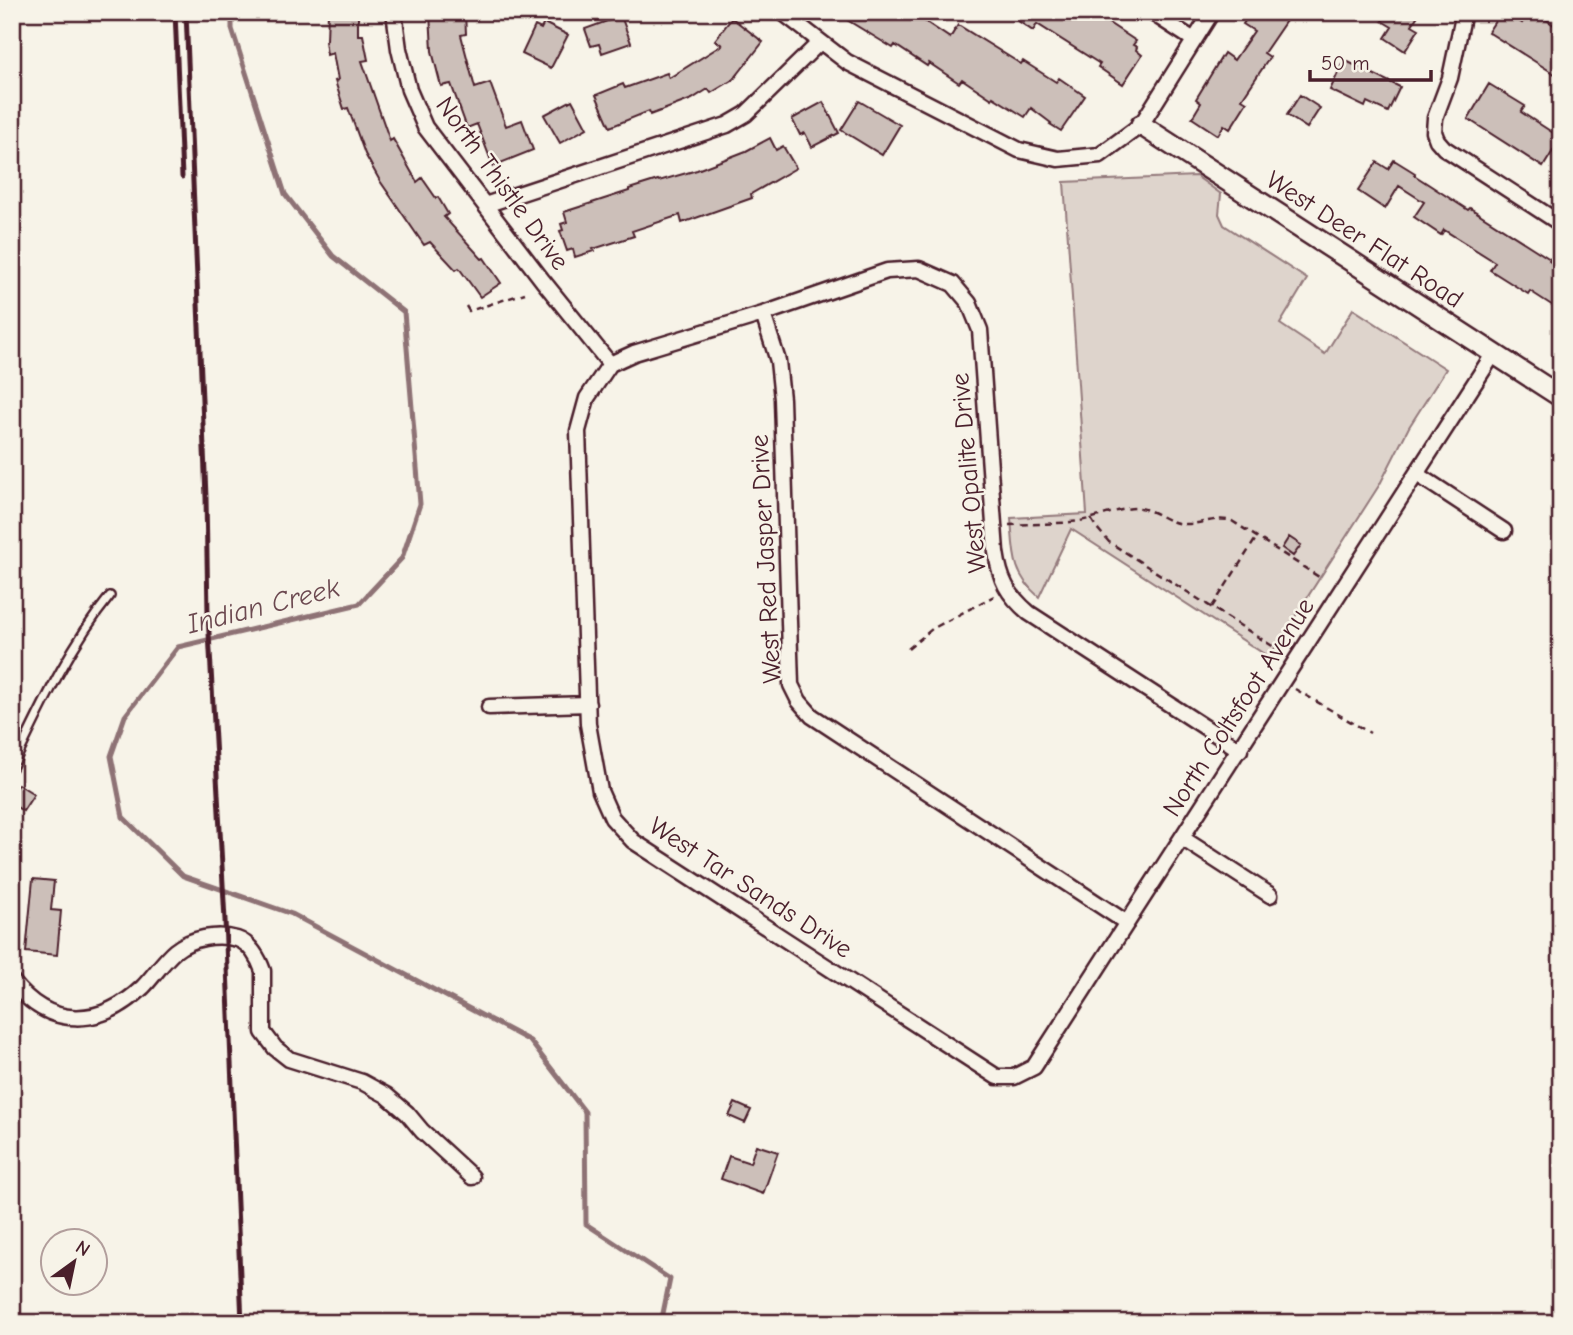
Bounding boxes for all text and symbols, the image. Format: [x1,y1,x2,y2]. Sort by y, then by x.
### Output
scale bar [1310,38,1431,82]
text: 50 m [1321,51,1370,75]
street label: North Thistle Drive [429,91,575,276]
street label: West Deer Flat Road [1260,165,1468,315]
street label: West Opalite Drive [945,372,993,574]
street label: West Red Jasper Drive [744,434,788,684]
water label: Indian Creek [183,571,343,641]
street label: North Coltsfoot Avenue [1157,593,1321,822]
street label: West Tar Sands Drive [643,811,857,965]
north arrow [38,1226,108,1296]
text: N [72,1236,94,1261]

